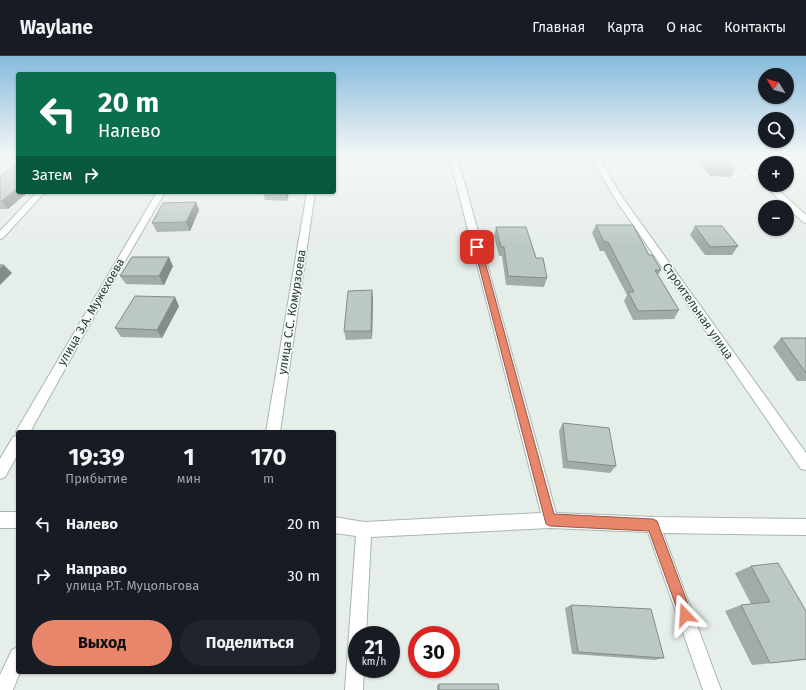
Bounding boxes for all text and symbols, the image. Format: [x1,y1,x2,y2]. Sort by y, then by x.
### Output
text: Waylane [20,16,93,39]
text: Главная [532,19,585,36]
text: Карта [607,19,644,36]
text: О нас [666,19,702,36]
text: Контакты [724,19,786,36]
north arrow [758,68,794,104]
map controls [758,68,794,236]
text: 20 m [98,86,159,119]
icon: left [32,88,84,140]
button: search [758,112,794,148]
text: Налево [98,120,161,142]
button: + [758,156,794,192]
icon: right [80,164,102,186]
text: Затем [32,166,72,184]
button: − [758,200,794,236]
pin [460,230,494,264]
icon: arrive [466,236,488,258]
street label: улица С.С. Комурзоева [275,249,309,375]
street label: улица З.А. Мужехоева [55,256,127,368]
street label: Строительная улица [659,260,737,362]
text: 19:39 [68,443,125,471]
text: 1 [183,443,195,471]
text: 170 [250,443,287,471]
text: Прибытие [65,471,127,486]
text: мин [177,471,201,486]
text: m [263,471,274,486]
icon: left [32,513,54,535]
text: Налево [66,515,118,533]
text: 20 m [287,515,320,533]
text: Направо [66,560,127,578]
icon: right [32,565,54,587]
text: 30 m [287,567,320,585]
text: улица Р.Т. Муцольгова [66,578,199,593]
position arrow [664,594,706,636]
button: Выход [32,620,172,666]
button: Поделиться [180,620,320,666]
speed limit sign: 30 [408,626,460,678]
text: 21 [364,635,384,659]
text: km/h [362,656,386,668]

